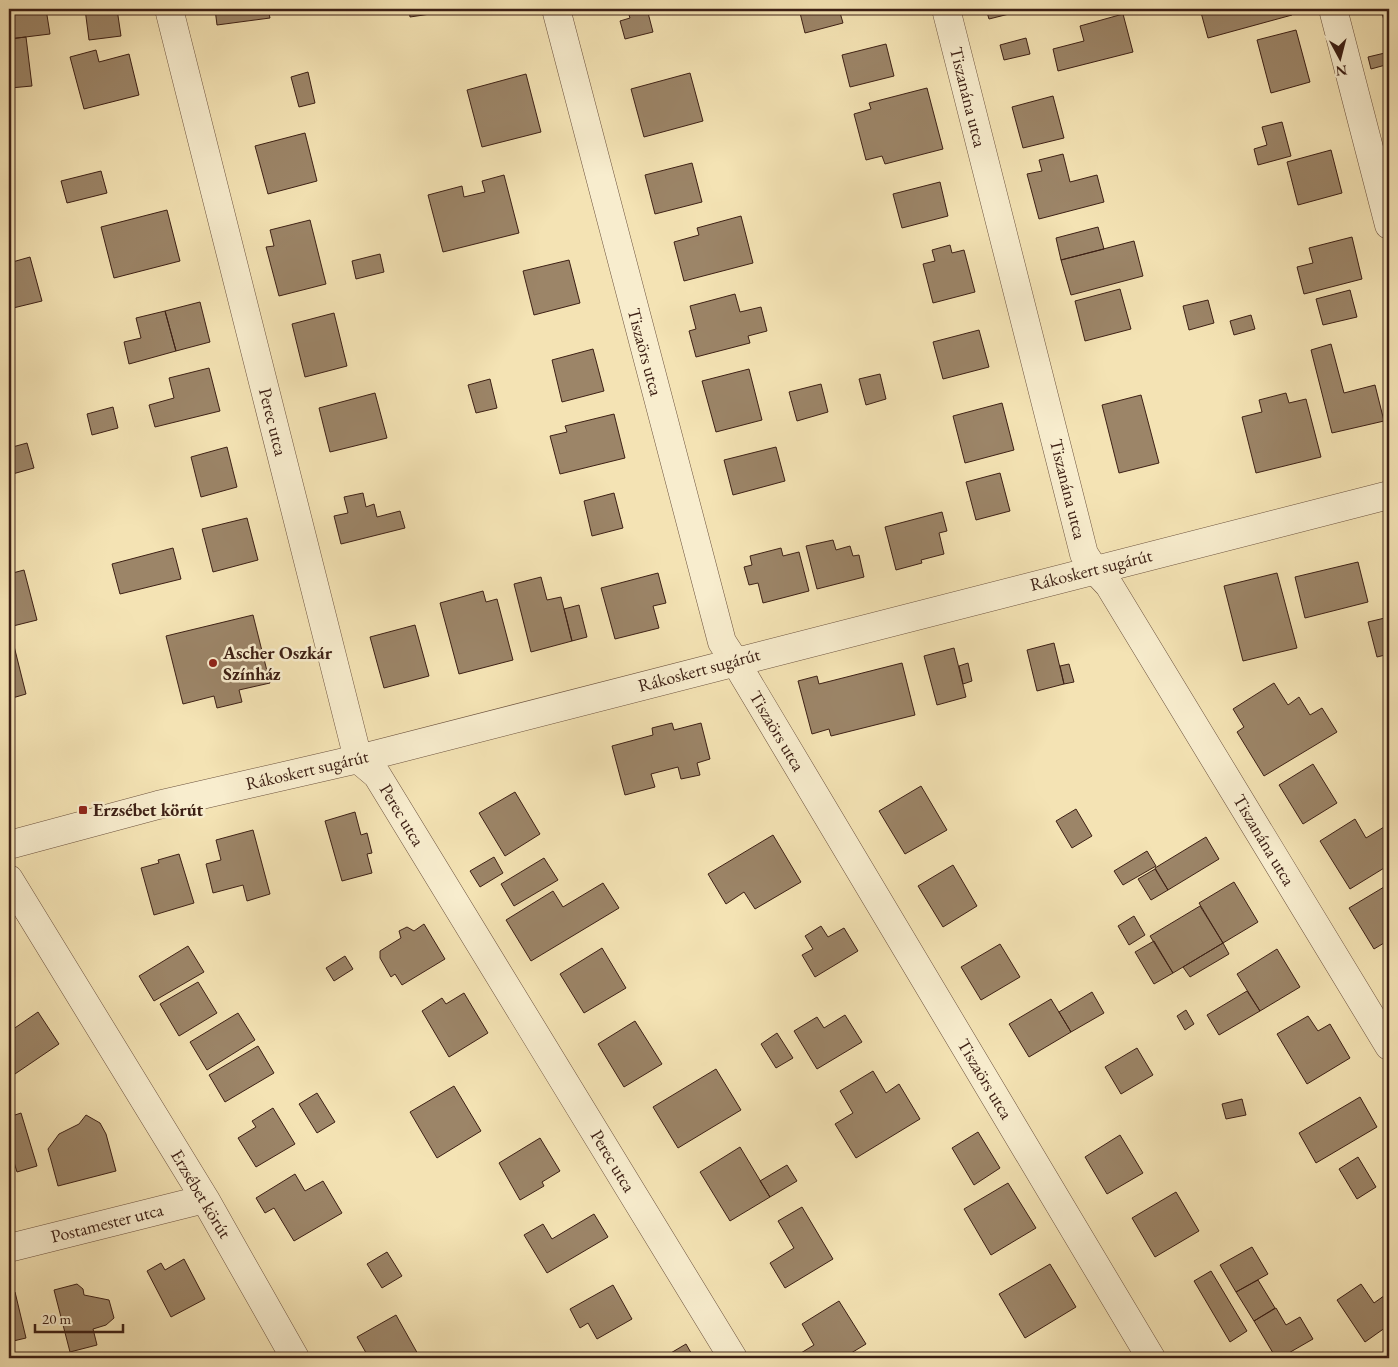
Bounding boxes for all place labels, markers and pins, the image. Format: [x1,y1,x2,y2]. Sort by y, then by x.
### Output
place label: Ascher Oszkár Színház [222,641,333,685]
marker: Ascher Oszkár Színház [207,657,219,669]
place label: Erzsébet körút [93,798,204,821]
marker: Erzsébet körút [77,804,89,816]

